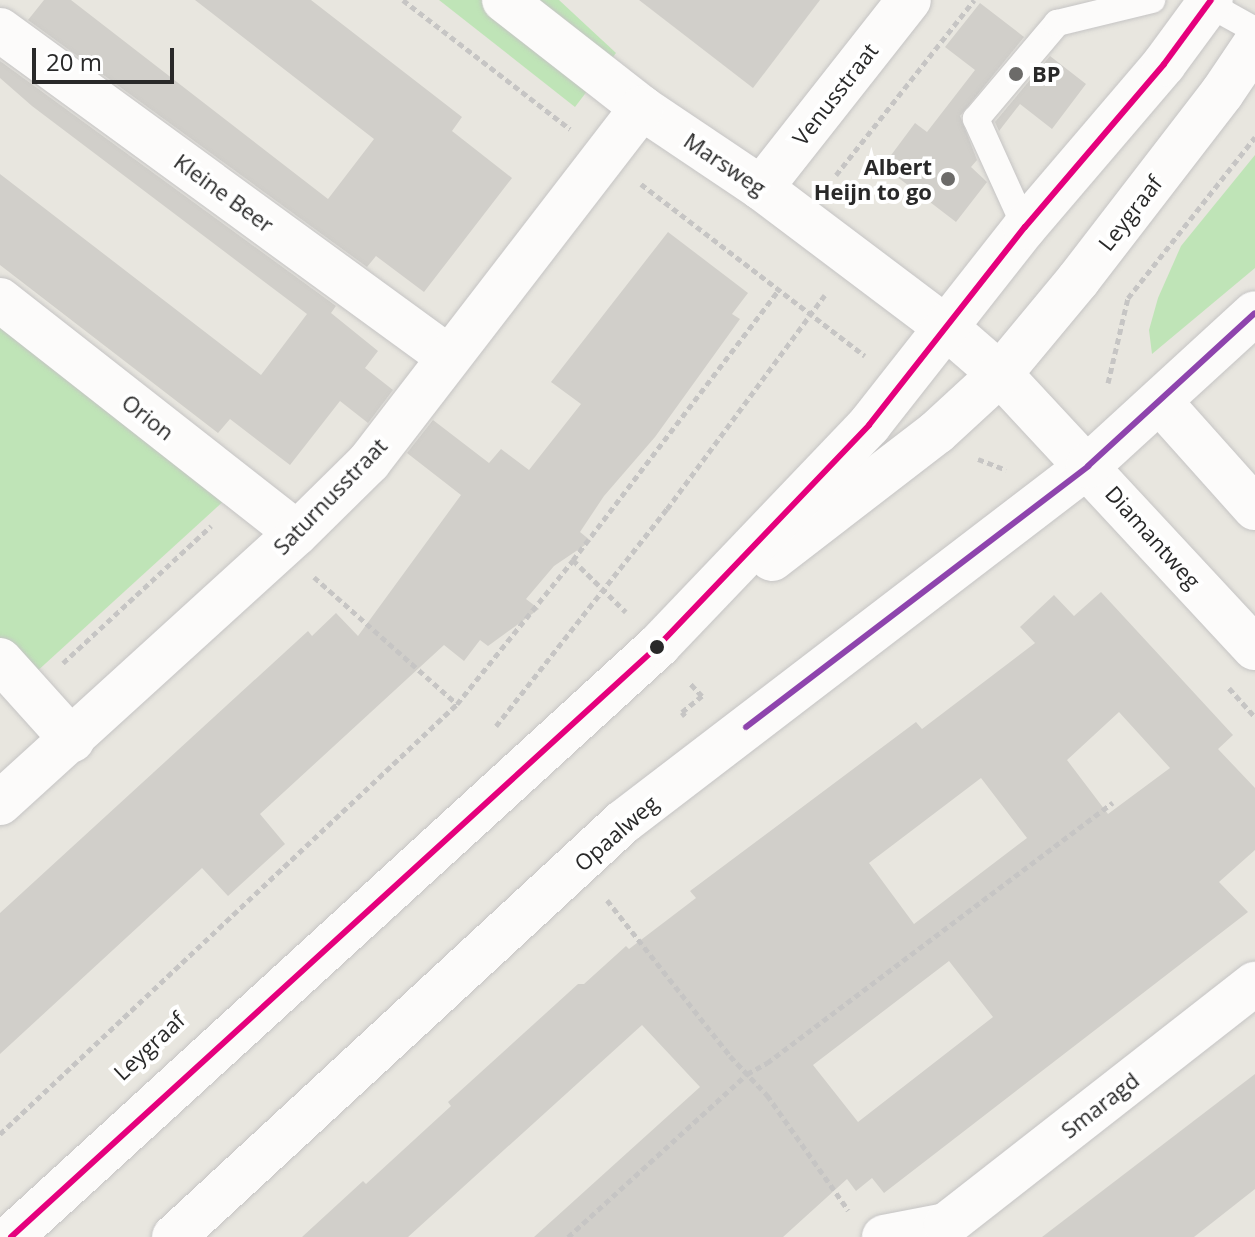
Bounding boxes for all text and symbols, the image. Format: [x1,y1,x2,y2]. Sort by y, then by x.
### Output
scale bar [36,32,178,82]
street label: Venusstraat [787,38,883,150]
text: 20 m [46,45,102,78]
place label: BP [1032,61,1061,87]
marker: BP [1007,65,1025,83]
street label: Marsweg [679,127,771,201]
street label: Kleine Beer [169,148,279,238]
place label: Albert Heijn to go [814,153,932,204]
marker: Albert Heijn to go [939,170,957,188]
street label: Leygraaf [1093,170,1167,256]
street label: Orion [117,389,179,445]
street label: Saturnusstraat [268,432,392,560]
street label: Diamantweg [1100,480,1206,594]
unlabelled marker [649,639,665,655]
street label: Opaalweg [569,790,663,876]
street label: Leygraaf [108,1006,190,1086]
street label: Smaragd [1056,1067,1144,1143]

